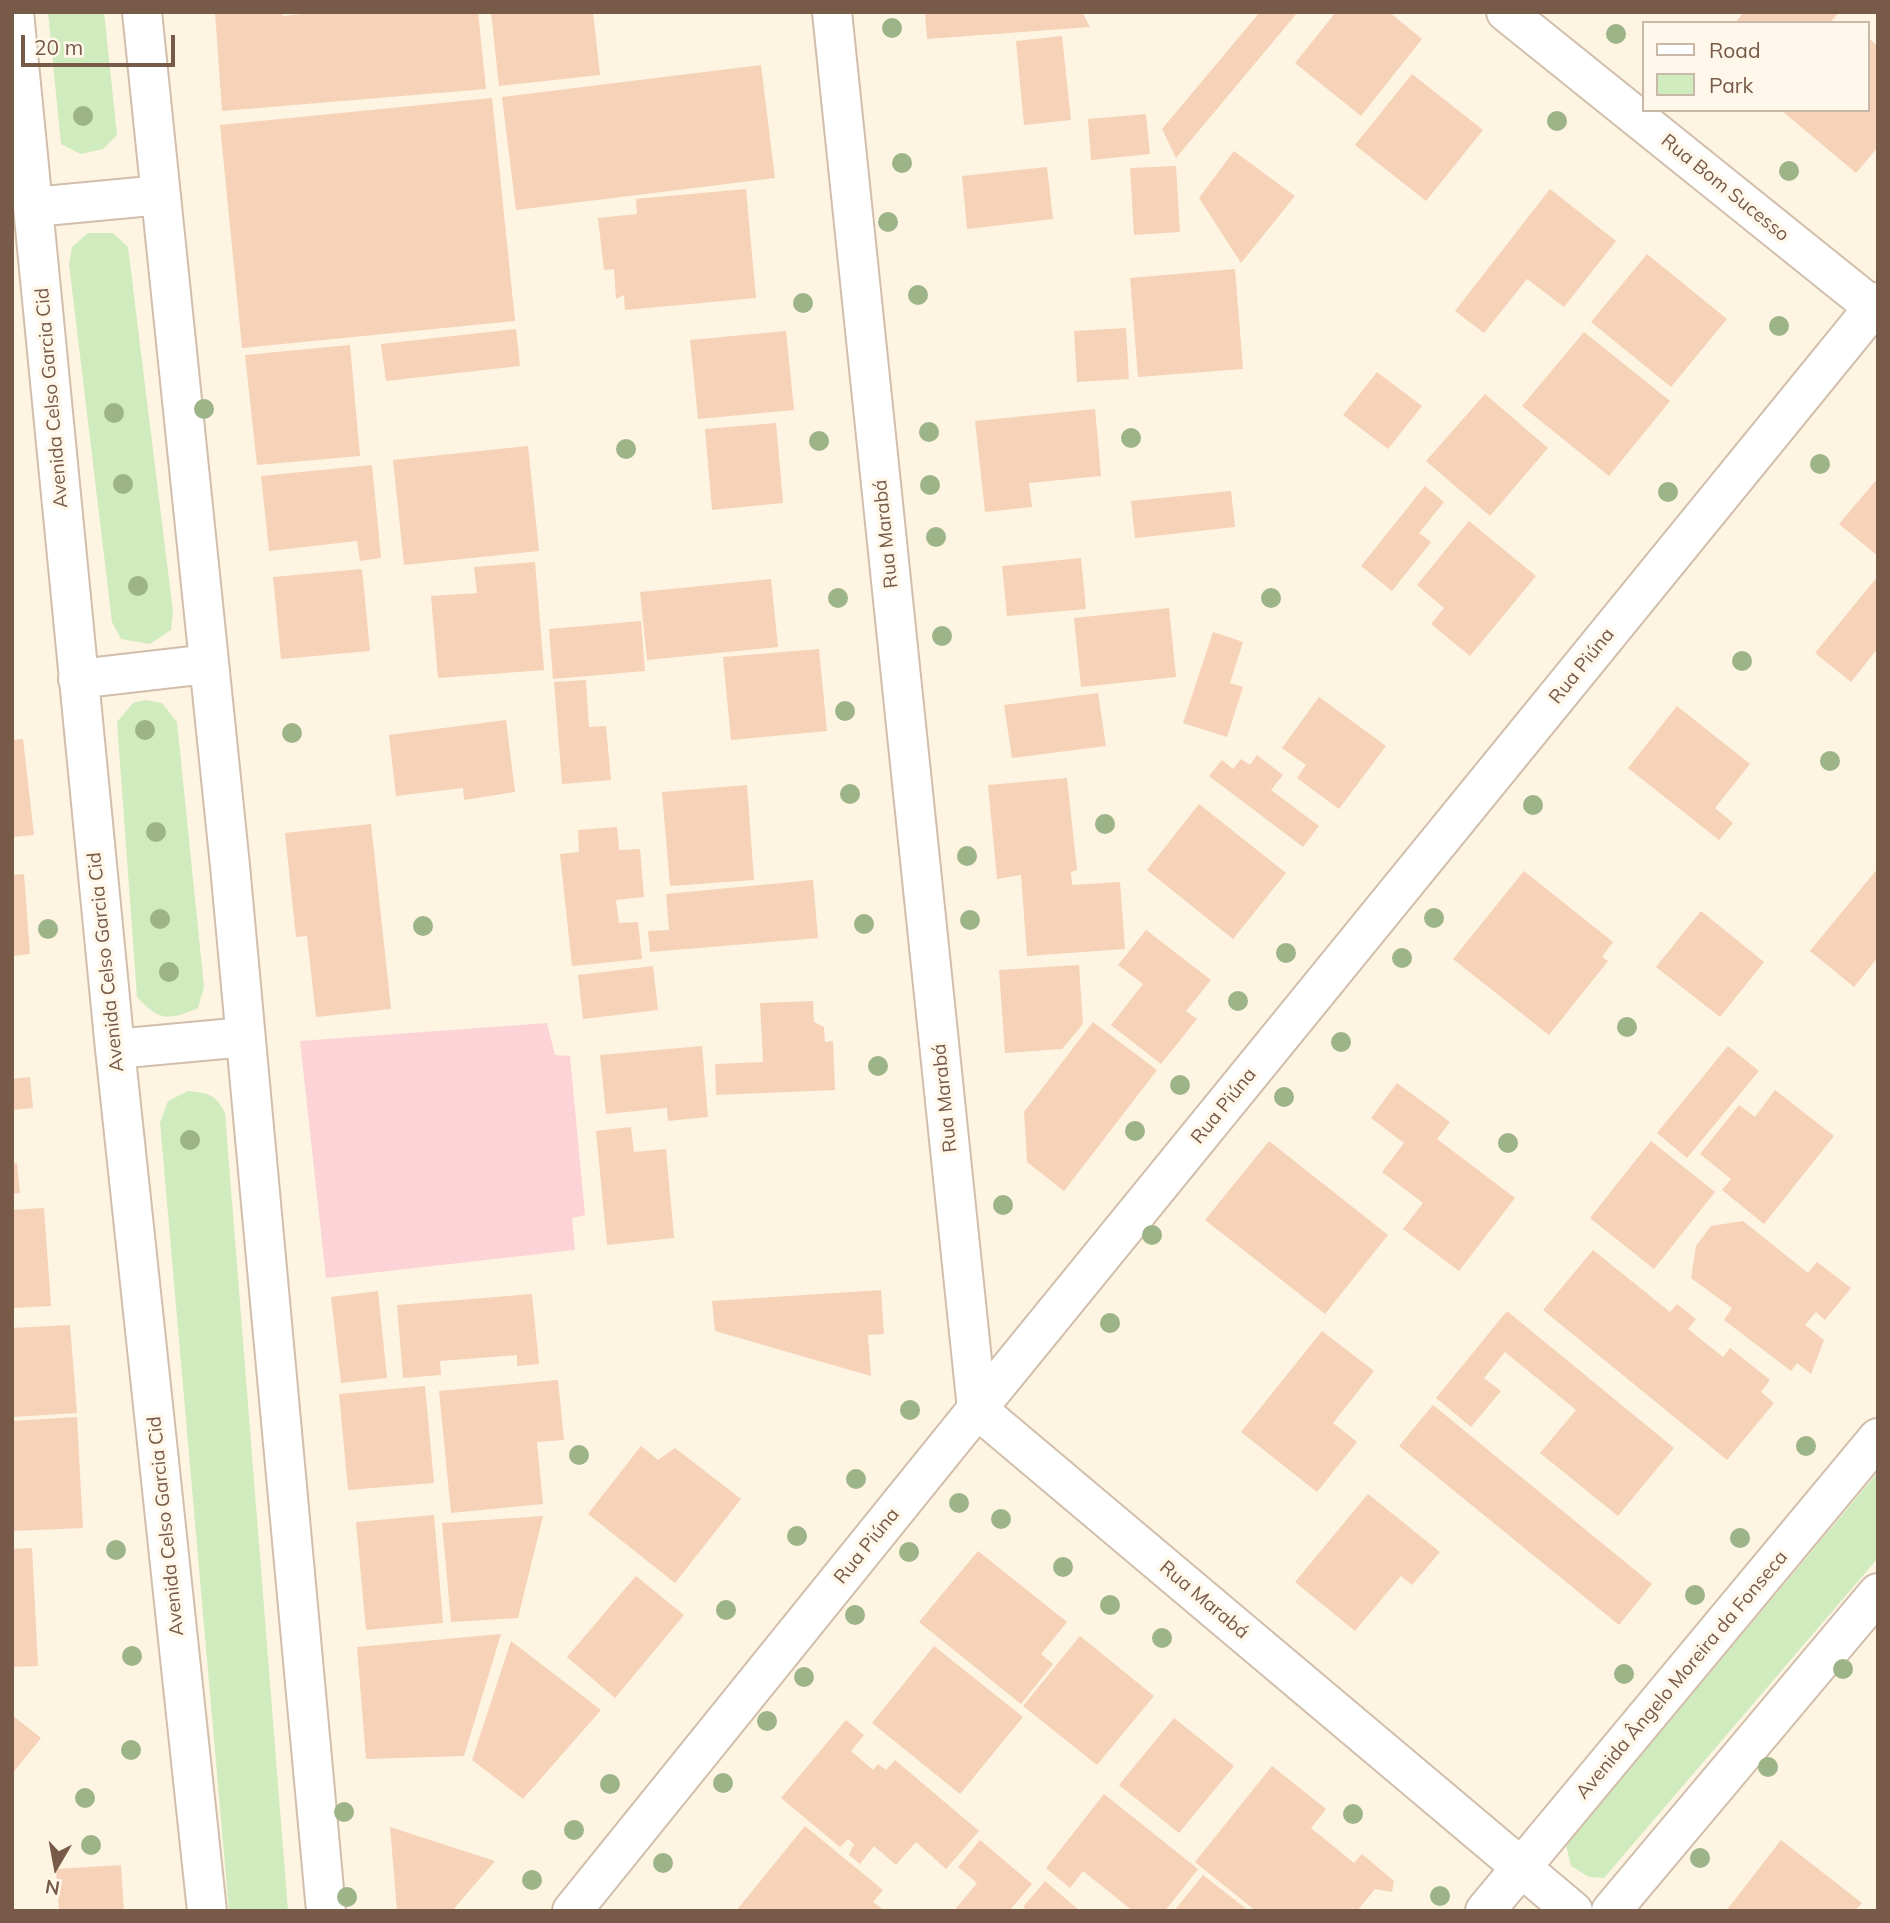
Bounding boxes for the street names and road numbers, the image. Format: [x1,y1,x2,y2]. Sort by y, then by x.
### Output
street label: Rua Bom Sucesso [1656,129,1794,247]
street label: Avenida Celso Garcia Cid [31,287,73,509]
street label: Rua Marabá [869,479,903,589]
street label: Rua Piúna [1545,624,1619,708]
street label: Avenida Celso Garcia Cid [83,851,129,1073]
street label: Rua Marabá [928,1043,962,1153]
street label: Rua Piúna [1187,1064,1261,1148]
street label: Avenida Celso Garcia Cid [143,1415,189,1637]
street label: Rua Piúna [830,1504,904,1588]
street label: Avenida Ângelo Moreira da Fonseca [1571,1546,1793,1804]
street label: Rua Marabá [1155,1556,1253,1644]

